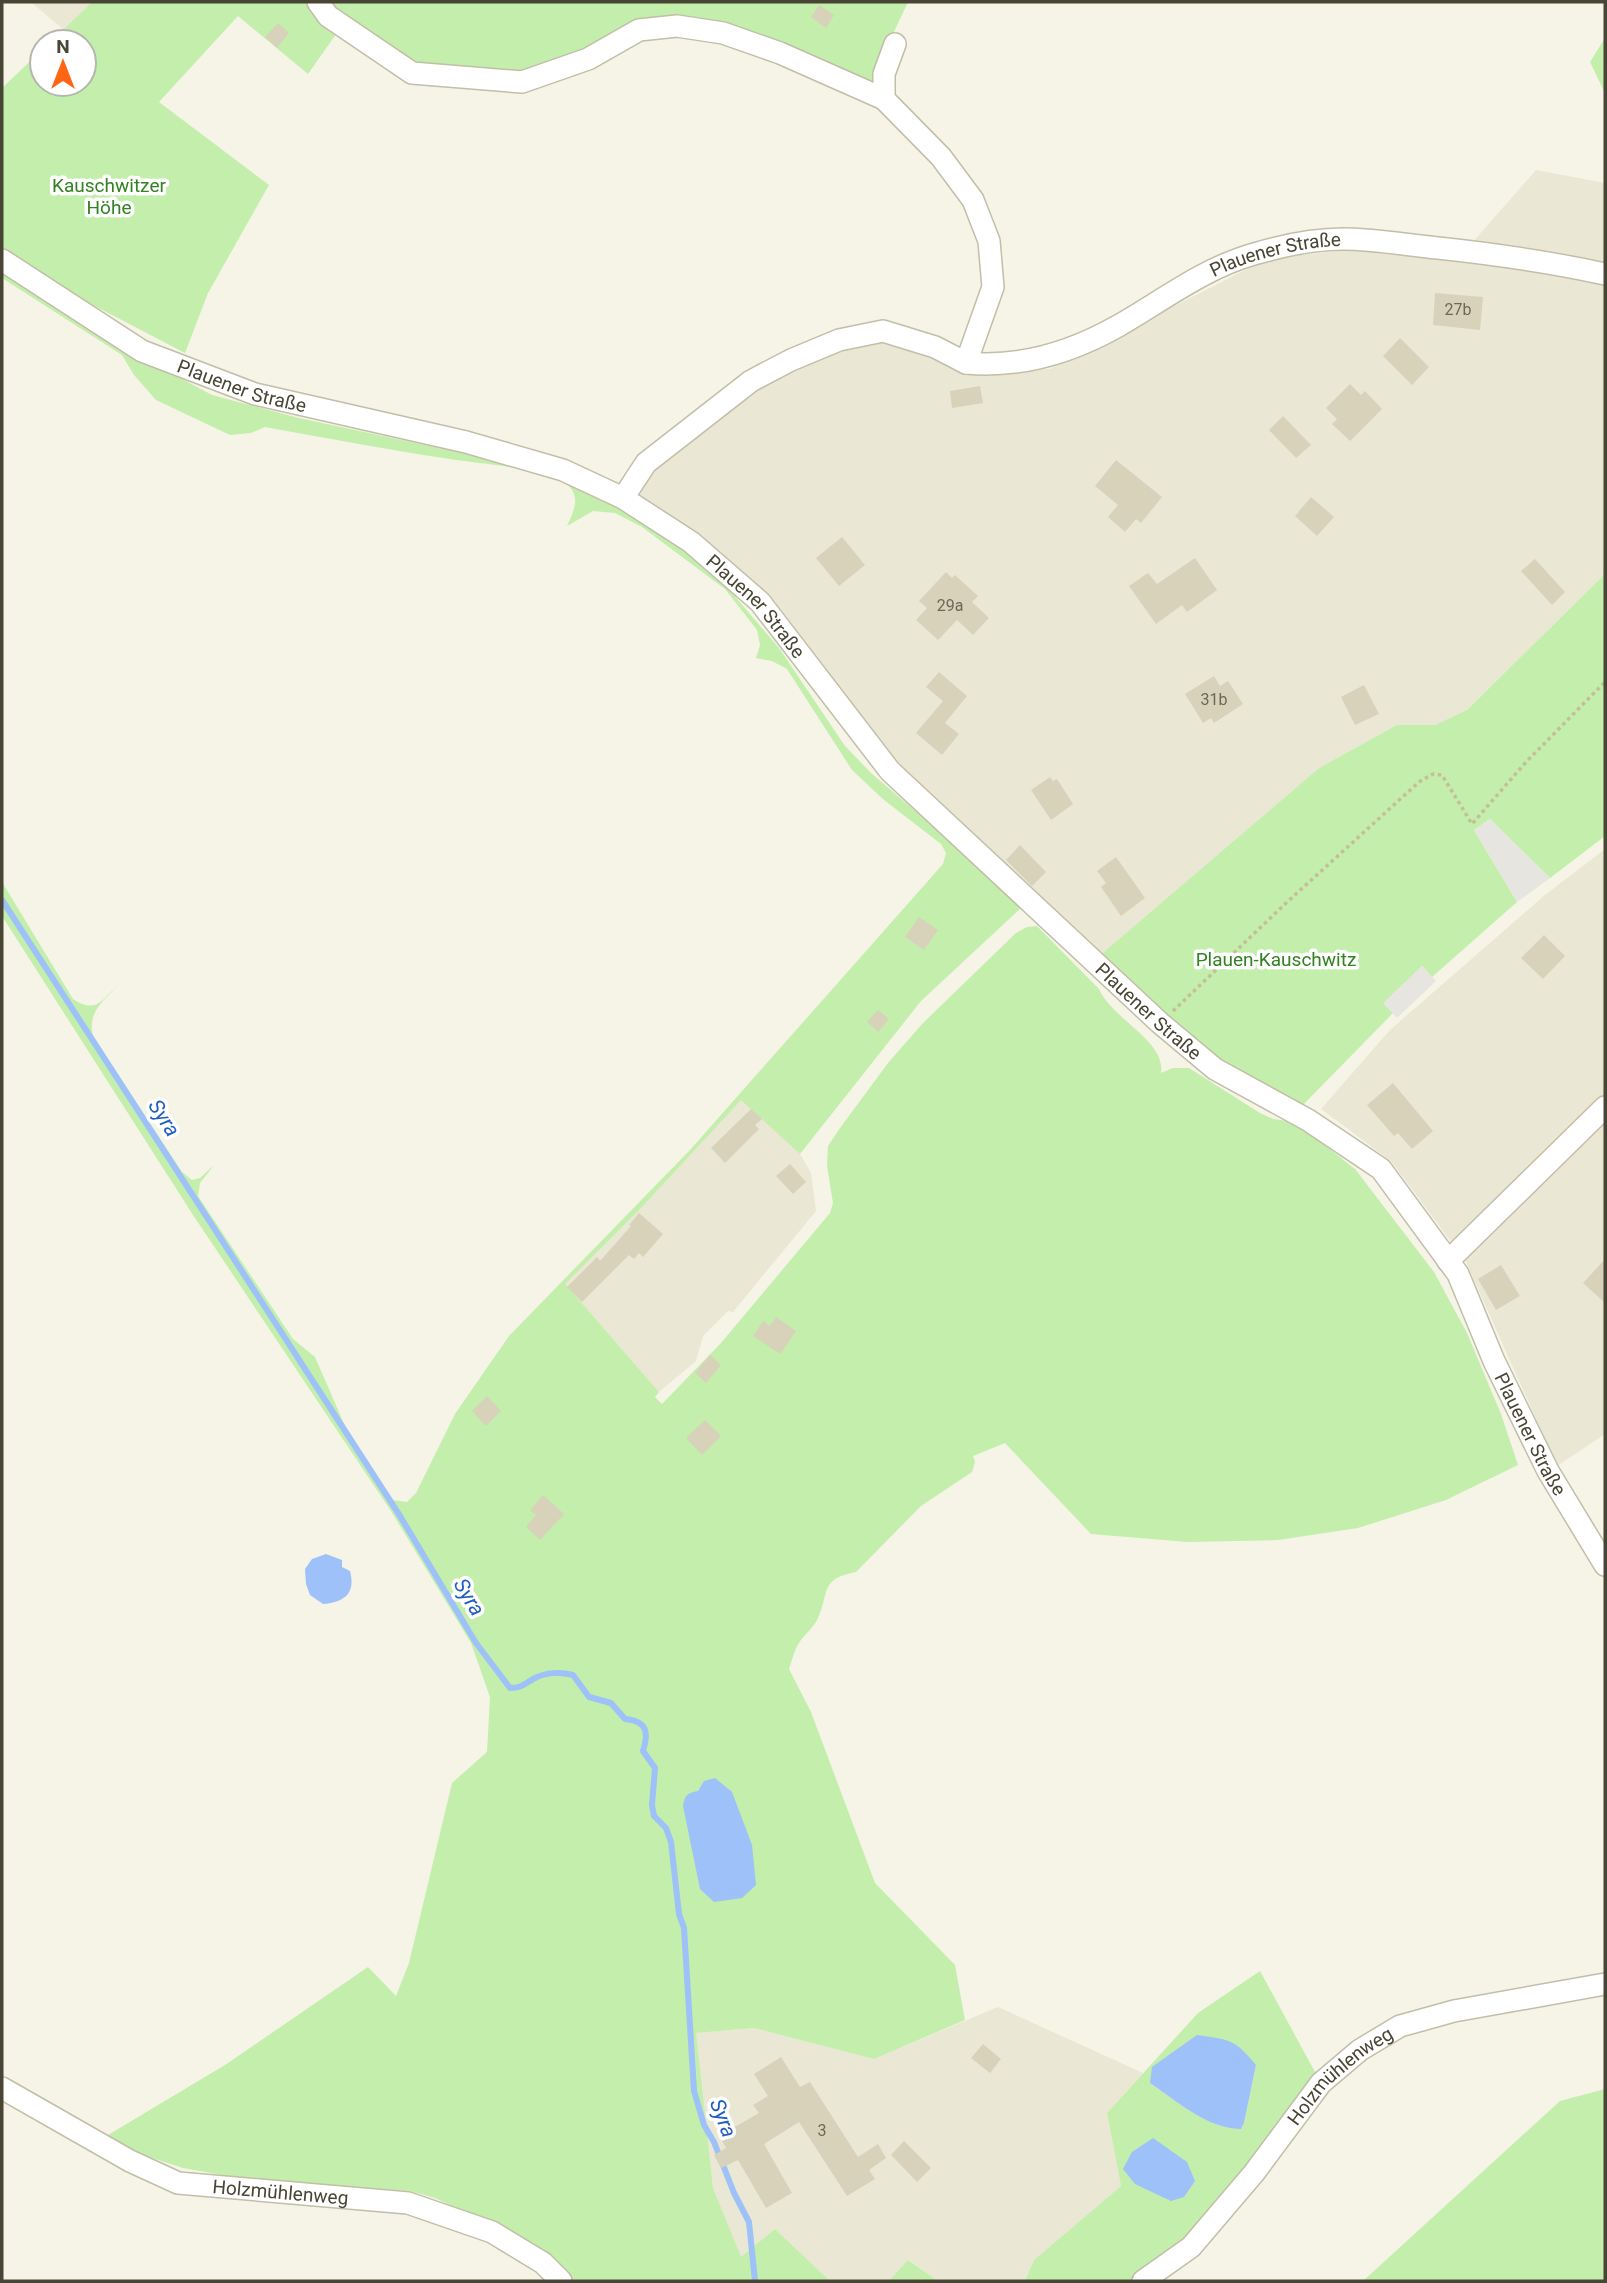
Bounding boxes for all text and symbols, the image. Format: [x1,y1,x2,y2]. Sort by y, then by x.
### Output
north arrow [28,28,98,98]
text: N [56,35,70,58]
park label: Kauschwitzer Höhe [52,174,166,219]
street label: Plauener Straße [1206,227,1341,281]
house number: 27b [1445,300,1472,319]
street label: Plauener Straße [174,354,309,417]
street label: Plauener Straße [702,549,810,662]
house number: 29a [937,596,963,615]
house number: 31b [1201,690,1228,709]
park label: Plauen-Kauschwitz [1196,948,1356,971]
street label: Plauener Straße [1091,957,1206,1064]
water label: Syra [143,1095,185,1141]
street label: Plauener Straße [1490,1369,1571,1499]
water label: Syra [449,1574,489,1620]
street label: Holzmühlenweg [1282,2022,1397,2129]
water label: Syra [705,2095,741,2141]
house number: 3 [818,2121,827,2140]
street label: Holzmühlenweg [212,2175,349,2209]

